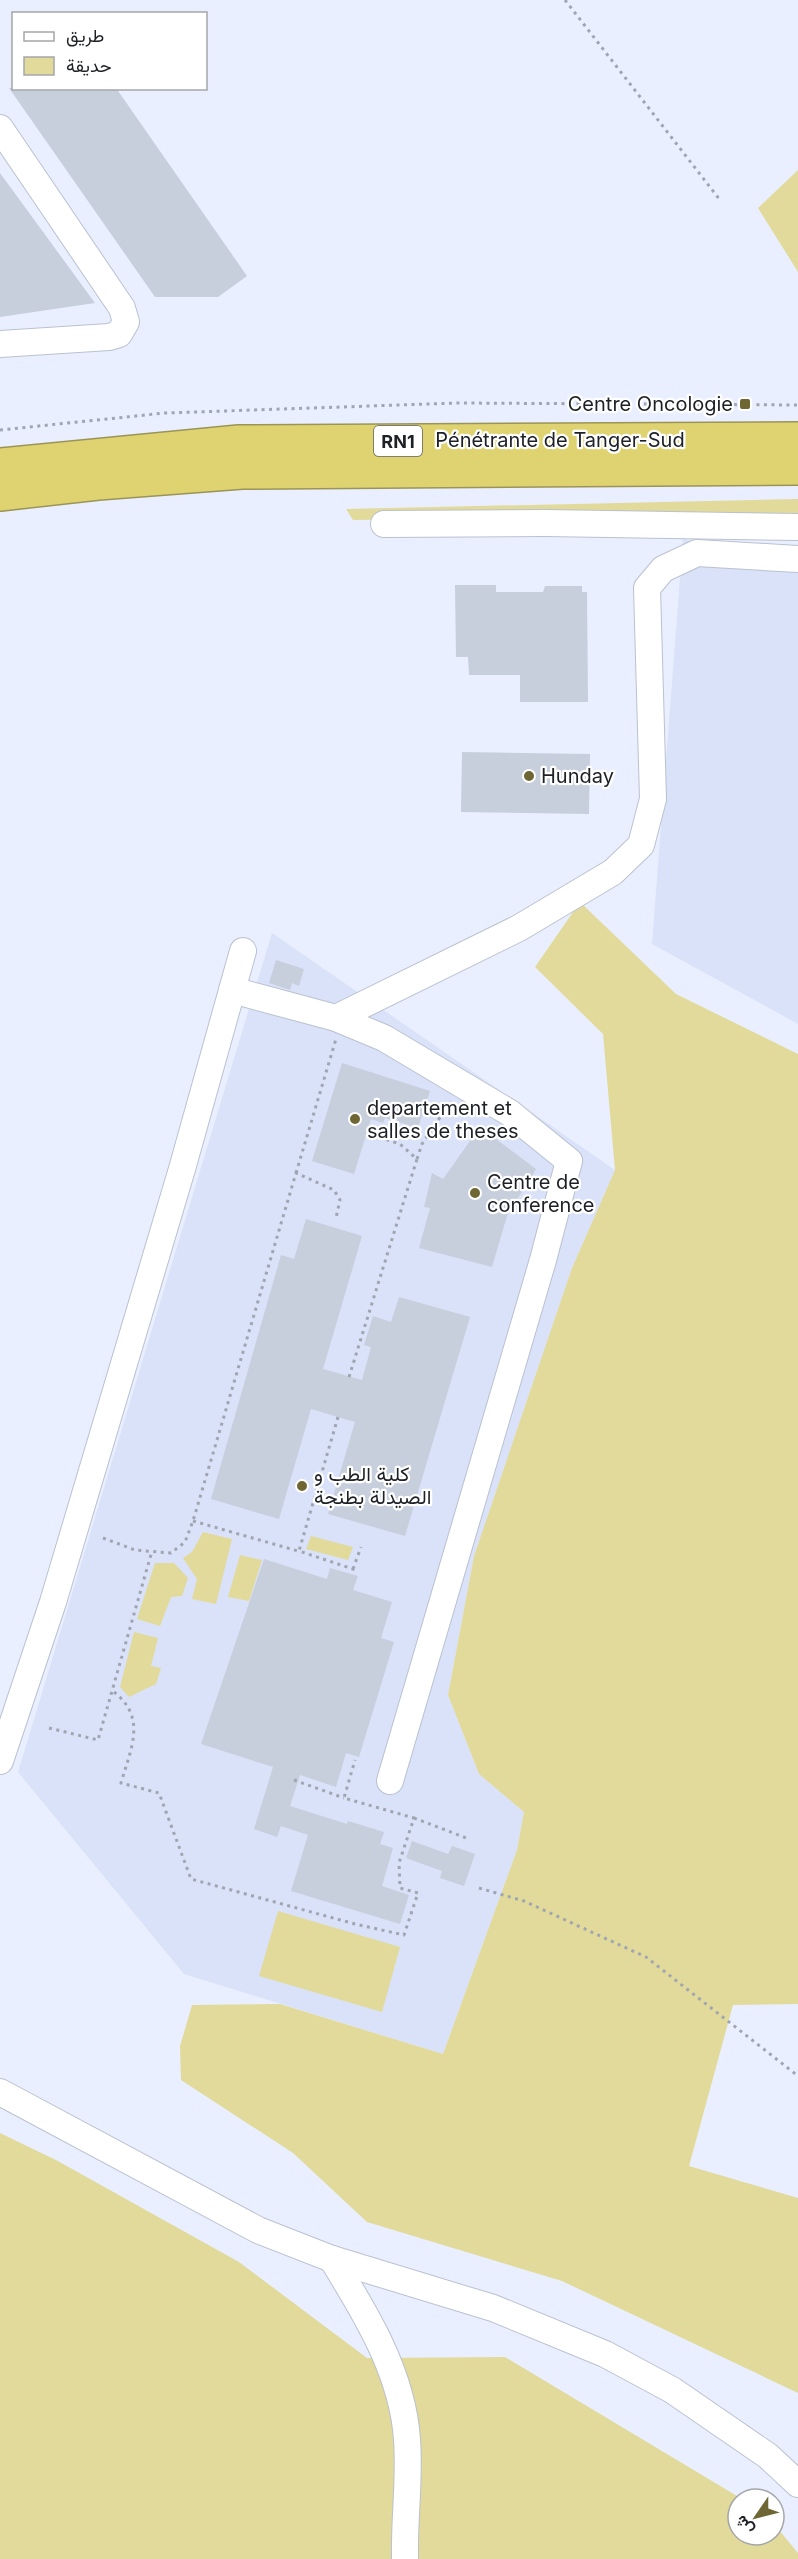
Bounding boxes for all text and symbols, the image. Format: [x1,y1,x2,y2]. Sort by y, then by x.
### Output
legend [12,12,207,90]
text: طريق [66,25,104,47]
text: حديقة [66,55,112,76]
place label: Centre Oncologie [568,392,733,416]
marker: Centre Oncologie [738,397,752,411]
road number: RN1 [374,426,422,456]
street label: Pénétrante de Tanger-Sud [435,428,685,452]
place label: Hunday [541,764,614,788]
marker: Hunday [522,769,536,783]
place label: departement et salles de theses [367,1096,519,1143]
marker: departement et salles de theses [348,1112,362,1126]
place label: Centre de conference [487,1170,594,1217]
marker: Centre de conference [468,1186,482,1200]
place label: كلية الطب و الصيدلة بطنجة [314,1462,431,1509]
marker: كلية الطب و الصيدلة بطنجة [295,1479,309,1493]
north arrow [726,2487,786,2547]
text: ش [730,2512,757,2539]

